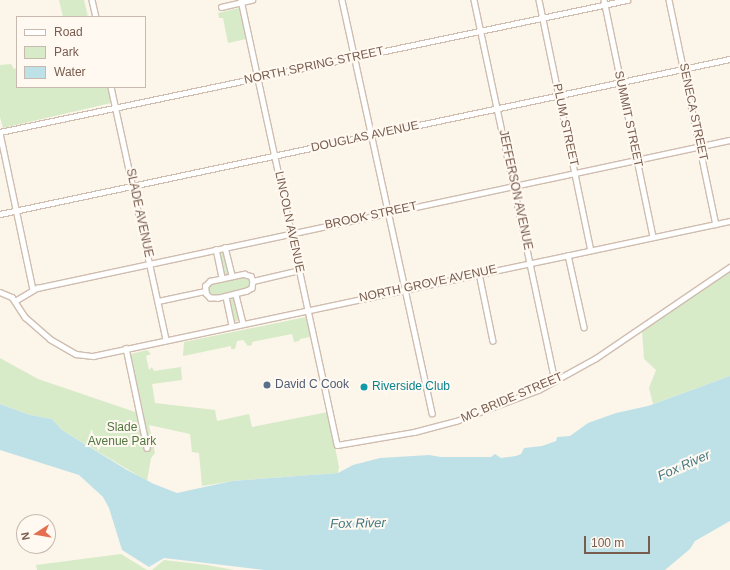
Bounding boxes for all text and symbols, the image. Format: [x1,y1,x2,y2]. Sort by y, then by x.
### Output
legend [16,16,146,88]
text: Road [54,25,83,39]
street label: NORTH SPRING STREET [243,44,385,88]
text: Park [54,45,79,59]
street label: SENECA STREET [676,62,710,162]
text: Water [54,65,86,79]
street label: SUMMIT STREET [611,70,645,168]
street label: PLUM STREET [549,82,581,168]
street label: DOUGLAS AVENUE [309,118,421,156]
street label: JEFFERSON AVENUE [495,128,535,252]
street label: SLADE AVENUE [122,167,156,259]
street label: LINCOLN AVENUE [271,170,307,274]
street label: BROOK STREET [324,199,418,233]
street label: NORTH GROVE AVENUE [358,262,498,306]
street label: MC BRIDE STREET [459,370,565,426]
place label: David C Cook [275,378,349,392]
marker: David C Cook [262,380,272,390]
place label: Riverside Club [372,380,450,394]
marker: Riverside Club [359,382,369,392]
park label: Slade Avenue Park [88,421,156,449]
water label: Fox River [655,448,713,484]
north arrow [16,514,56,554]
water label: Fox River [330,516,386,532]
scale bar [586,528,652,554]
text: N [19,531,32,541]
text: 100 m [591,536,624,550]

